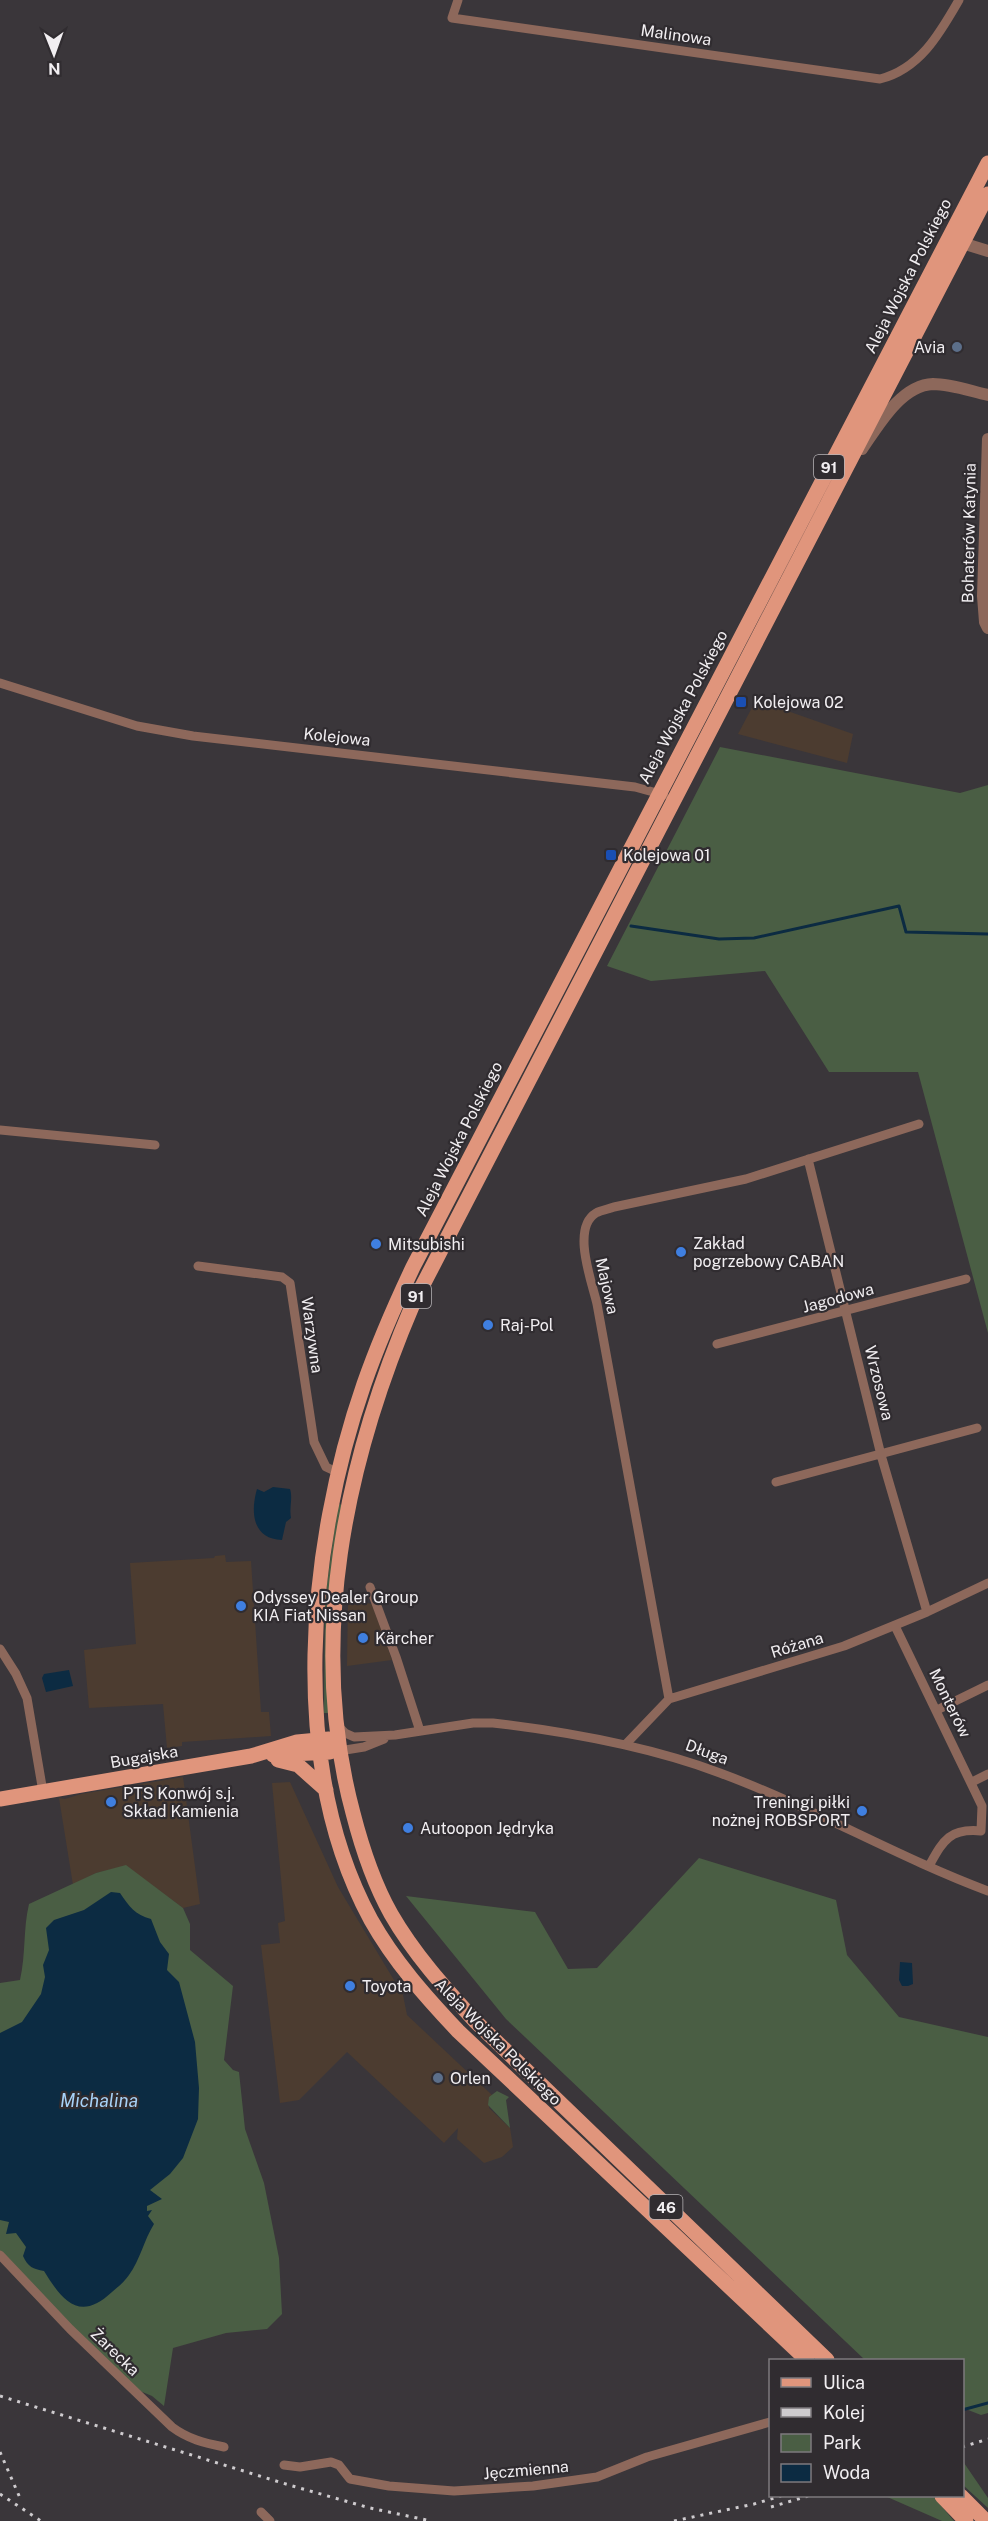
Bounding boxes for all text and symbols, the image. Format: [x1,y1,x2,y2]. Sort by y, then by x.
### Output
street label: Malinowa [639,21,713,49]
north arrow [24,24,84,84]
text: N [48,59,61,78]
street label: Aleja Wojska Polskiego [861,195,955,357]
place label: Avia [914,338,945,357]
marker: Avia [950,340,964,354]
road number: 91 [814,455,844,479]
street label: Bohaterów Katynia [958,463,980,603]
street label: Aleja Wojska Polskiego [634,627,732,787]
place label: Kolejowa 02 [753,693,844,712]
marker: Kolejowa 02 [734,695,748,709]
street label: Kolejowa [303,724,371,750]
place label: Kolejowa 01 [623,846,710,865]
marker: Kolejowa 01 [604,848,618,862]
street label: Aleja Wojska Polskiego [412,1058,506,1220]
place label: Zakład pogrzebowy CABAN [693,1234,844,1271]
place label: Mitsubishi [388,1235,465,1254]
marker: Mitsubishi [369,1237,383,1251]
marker: Zakład pogrzebowy CABAN [674,1245,688,1259]
street label: Majowa [591,1256,623,1316]
street label: Jagodowa [800,1279,876,1317]
road number: 91 [401,1284,431,1308]
street label: Warzywna [297,1296,327,1374]
place label: Raj-Pol [500,1316,554,1335]
marker: Raj-Pol [481,1318,495,1332]
street label: Wrzosowa [861,1344,897,1422]
place label: Odyssey Dealer Group KIA Fiat Nissan [253,1588,418,1625]
marker: Odyssey Dealer Group KIA Fiat Nissan [234,1599,248,1613]
street label: Różana [768,1628,826,1662]
place label: Kärcher [375,1629,434,1648]
marker: Kärcher [356,1631,370,1645]
street label: Monterów [925,1665,975,1741]
street label: Długa [683,1735,731,1769]
street label: Bugajska [109,1742,179,1772]
place label: PTS Konwój s.j. Skład Kamienia [123,1784,239,1821]
place label: Treningi piłki nożnej ROBSPORT [712,1793,850,1830]
marker: PTS Konwój s.j. Skład Kamienia [104,1795,118,1809]
marker: Treningi piłki nożnej ROBSPORT [855,1804,869,1818]
place label: Autoopon Jędryka [420,1819,554,1838]
marker: Autoopon Jędryka [401,1821,415,1835]
street label: Aleja Wojska Polskiego [431,1975,565,2109]
place label: Toyota [362,1977,411,1996]
marker: Toyota [343,1979,357,1993]
place label: Orlen [450,2069,491,2088]
marker: Orlen [431,2071,445,2085]
water label: Michalina [60,2090,138,2111]
road number: 46 [650,2195,682,2219]
street label: Żarecka [87,2323,144,2380]
legend [769,2359,964,2497]
text: Ulica [823,2372,865,2393]
text: Kolej [823,2402,865,2423]
text: Park [823,2432,861,2453]
street label: Jęczmienna [483,2457,569,2483]
text: Woda [823,2462,870,2483]

